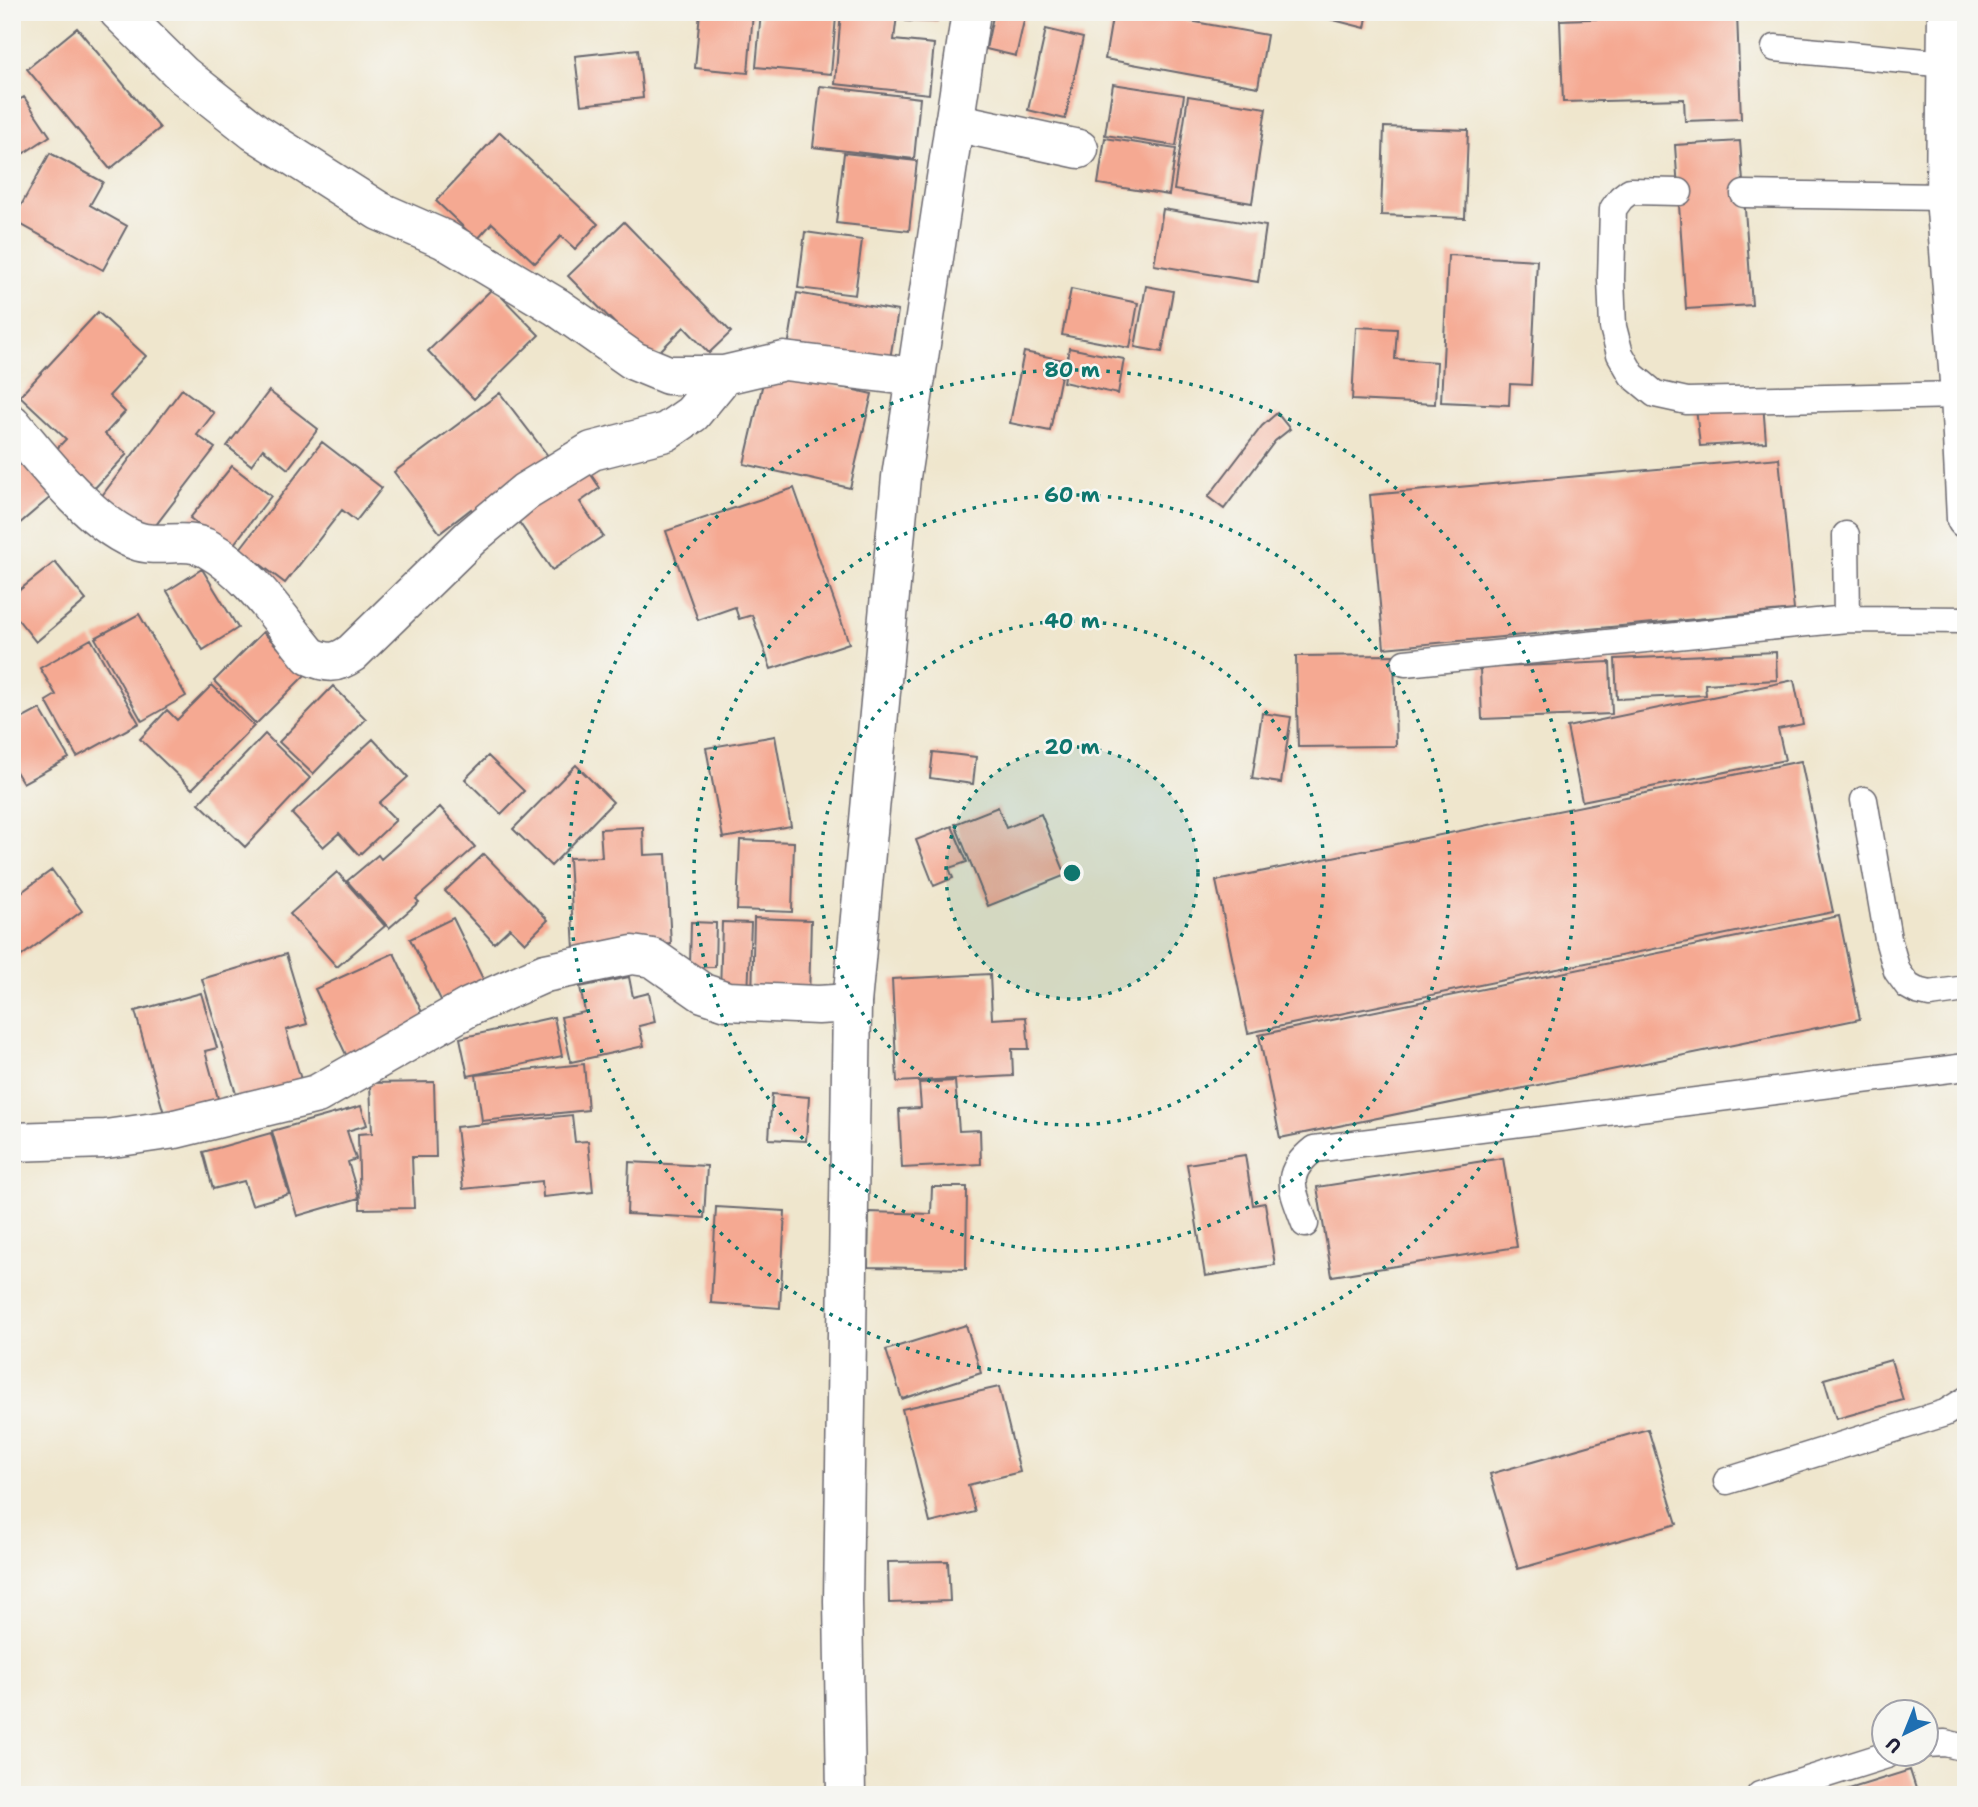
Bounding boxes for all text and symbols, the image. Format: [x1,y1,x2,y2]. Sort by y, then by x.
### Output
text: 80 m [1044,356,1100,384]
text: 60 m [1044,481,1100,509]
text: 40 m [1044,607,1100,635]
text: 20 m [1044,733,1100,761]
centre of rings [1060,861,1084,885]
north arrow [1870,1699,1940,1769]
text: U [1880,1731,1907,1759]

